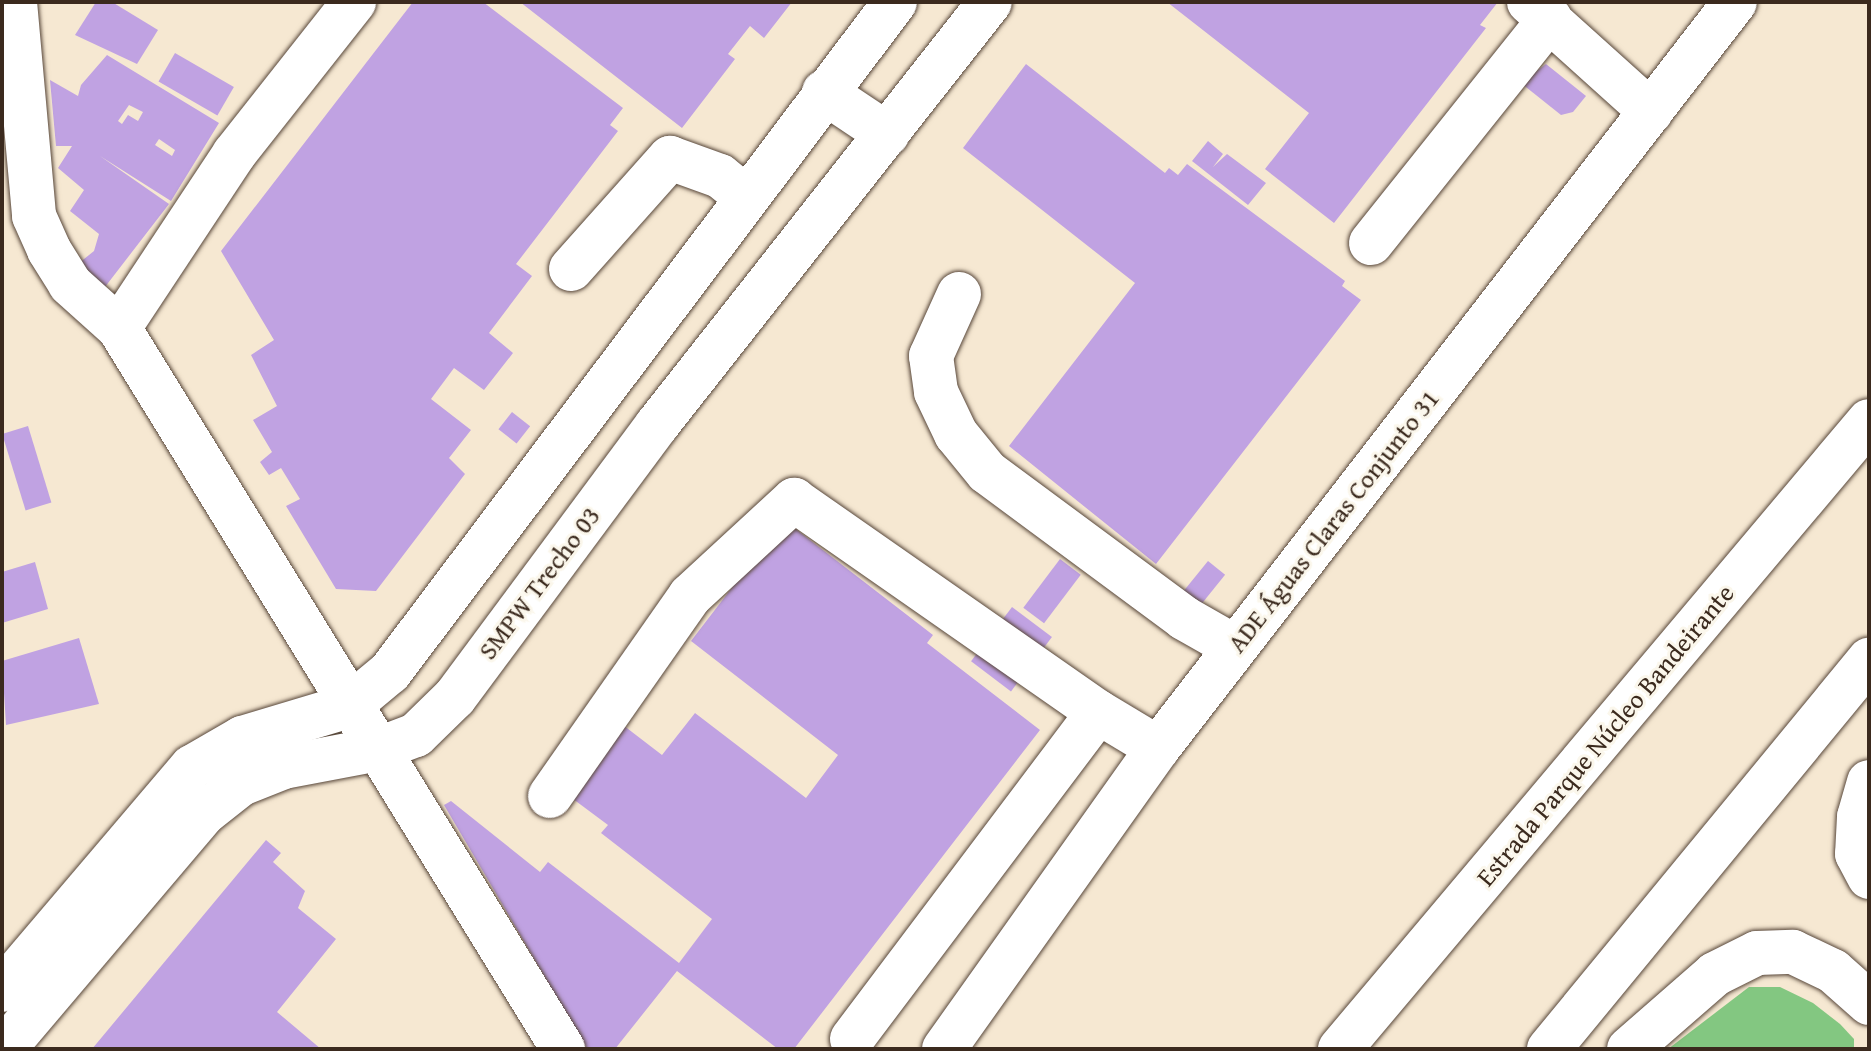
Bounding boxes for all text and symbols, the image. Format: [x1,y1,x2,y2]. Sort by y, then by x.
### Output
street label: ADE Águas Claras Conjunto 31 [1221,383,1445,659]
street label: SMPW Trecho 03 [472,501,606,665]
street label: Estrada Parque Núcleo Bandeirante [1470,578,1740,892]

